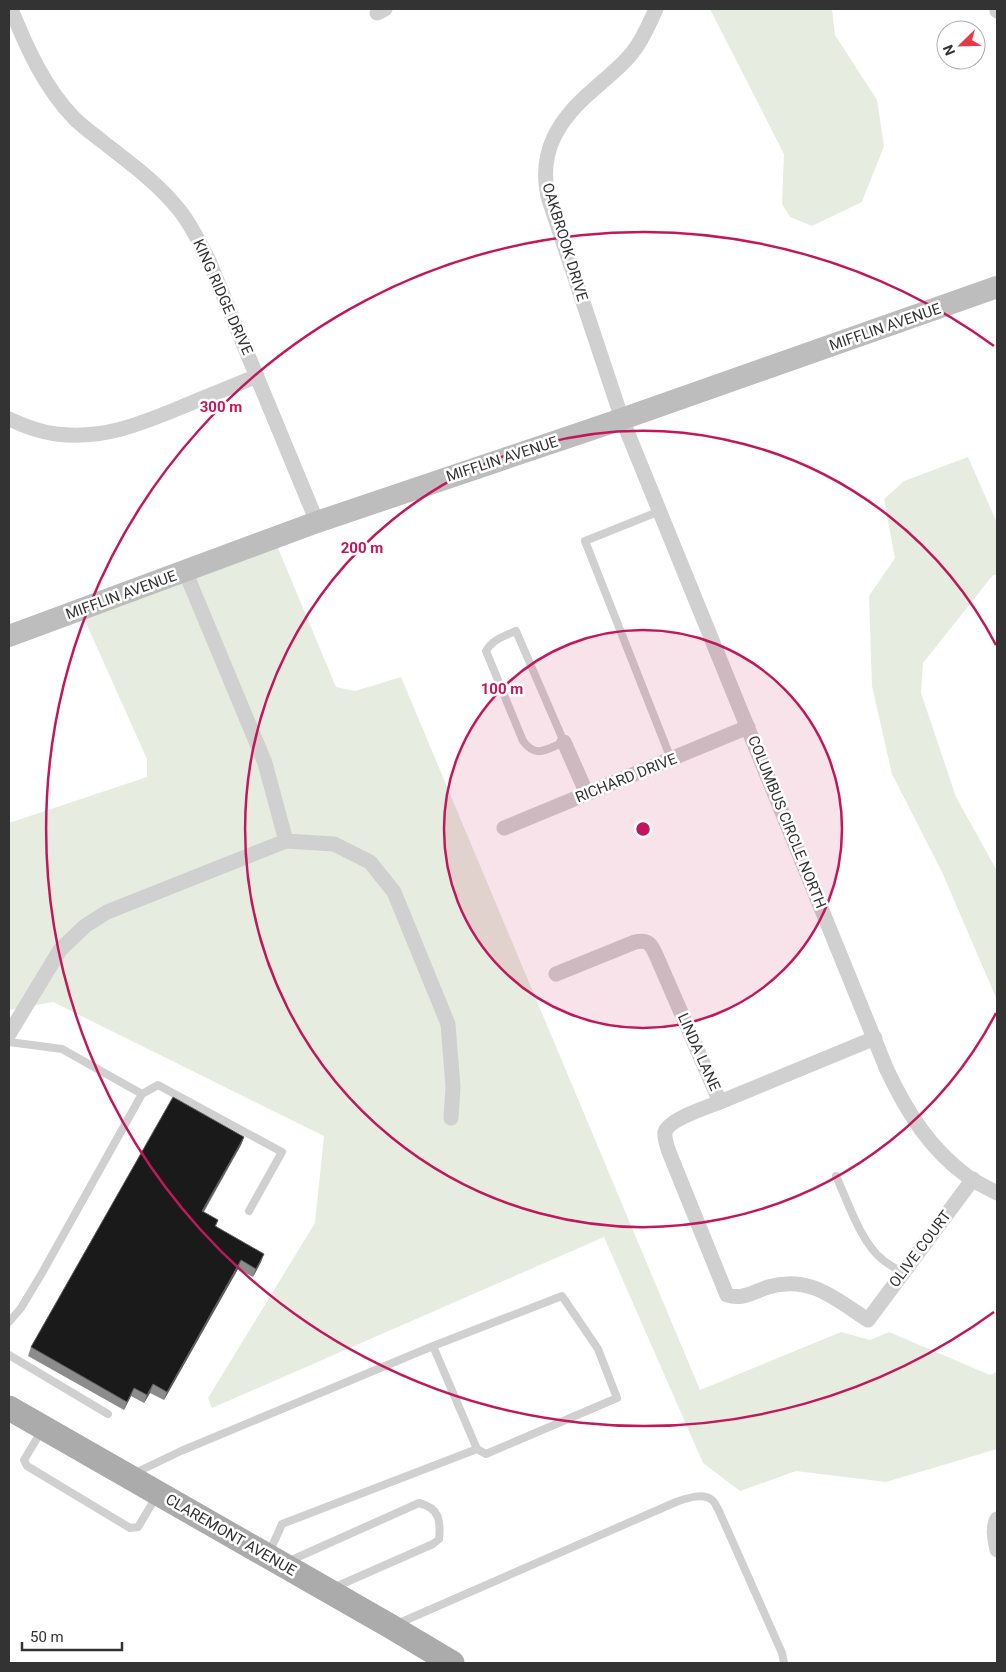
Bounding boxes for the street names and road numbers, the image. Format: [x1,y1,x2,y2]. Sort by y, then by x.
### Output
street label: OAKBROOK DRIVE [538,181,592,304]
street label: KING RIDGE DRIVE [189,236,257,358]
street label: MIFFLIN AVENUE [827,299,943,354]
street label: MIFFLIN AVENUE [444,432,561,486]
street label: MIFFLIN AVENUE [63,566,179,623]
street label: COLUMBUS CIRCLE NORTH [744,733,830,911]
street label: RICHARD DRIVE [573,749,680,807]
street label: LINDA LANE [674,1010,724,1094]
street label: OLIVE COURT [885,1207,955,1291]
street label: CLAREMONT AVENUE [162,1490,300,1580]

